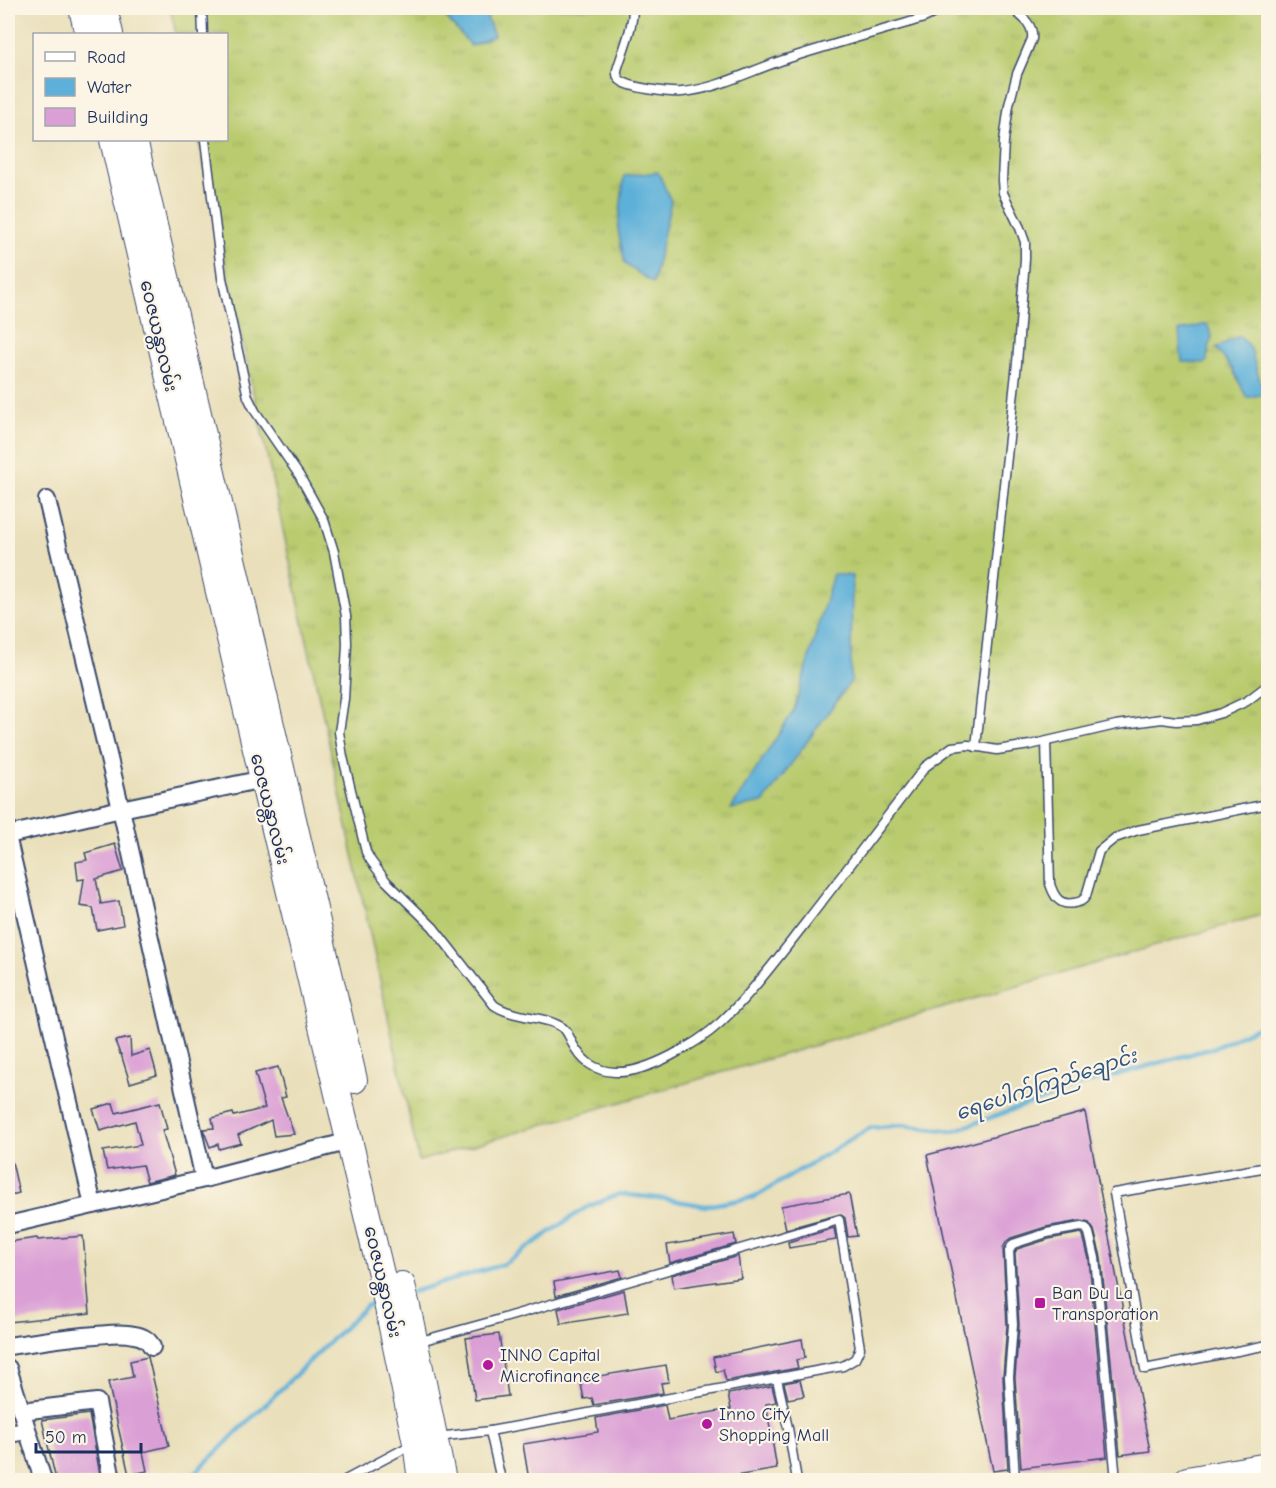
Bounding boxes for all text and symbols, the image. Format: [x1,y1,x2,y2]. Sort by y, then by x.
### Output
legend [33,33,228,141]
text: Road [87,47,126,68]
text: Water [87,77,132,98]
text: Building [87,107,149,128]
street label: ဝေဇယန္တာလမ်း [132,278,184,395]
street label: ဝေဇယန္တာလမ်း [242,751,296,868]
water label: ရေပေါက်ကြည်ချောင်း [952,1041,1142,1129]
street label: ဝေဇယန္တာလမ်း [356,1224,408,1341]
place label: Ban Du La Transporation [1052,1283,1159,1325]
marker: Ban Du La Transporation [1033,1296,1047,1310]
place label: INNO Capital Microfinance [500,1345,600,1387]
marker: INNO Capital Microfinance [481,1358,495,1372]
place label: Inno City Shopping Mall [719,1404,829,1446]
scale bar [36,1416,141,1454]
marker: Inno City Shopping Mall [700,1417,714,1431]
text: 50 m [45,1427,87,1448]

